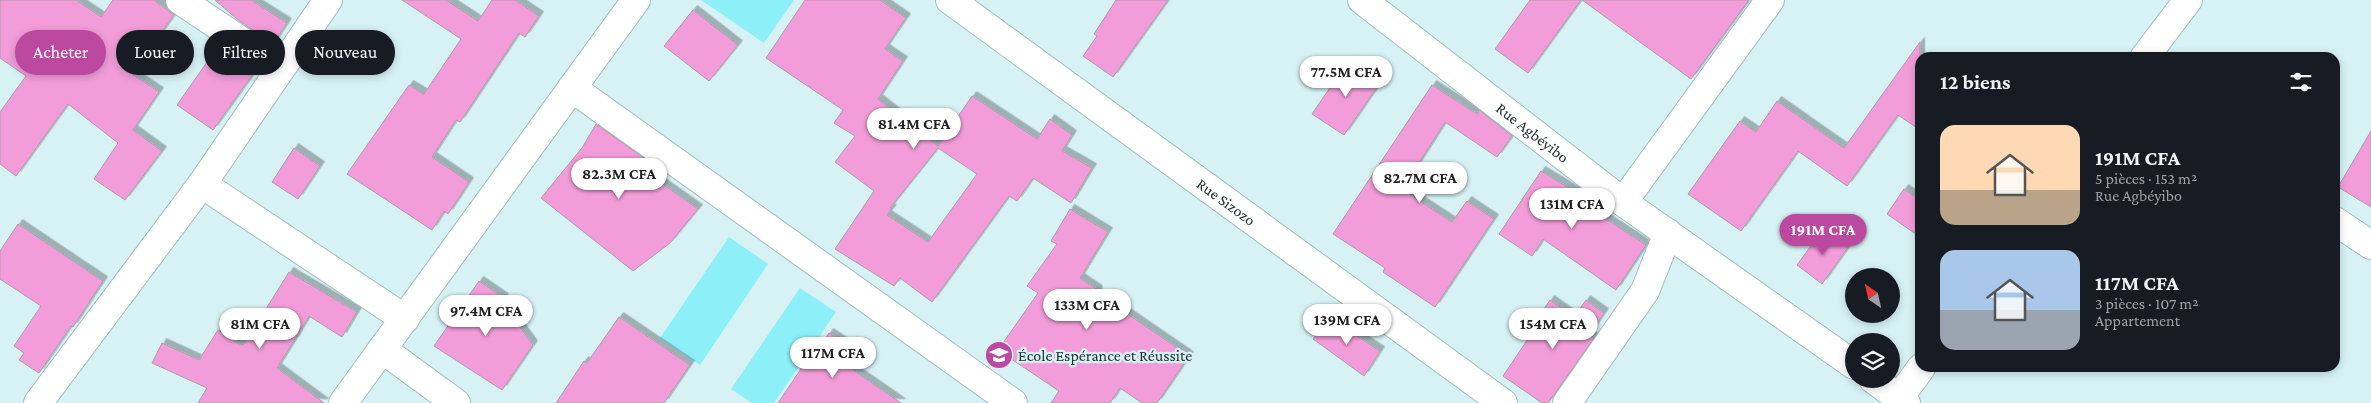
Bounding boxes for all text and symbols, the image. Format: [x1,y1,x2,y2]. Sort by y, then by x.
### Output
chip: Acheter [15,30,106,75]
chip: Louer [116,30,194,75]
chip: Filtres [204,30,285,75]
chip: Nouveau [295,30,395,75]
pin: 77.5M CFA [1289,56,1403,98]
text: 77.5M CFA [1310,63,1382,80]
icon: filters [2287,68,2315,96]
text: 12 biens [1940,70,2011,94]
street label: Rue Agbéyibo [1493,99,1572,166]
pin: 81.4M CFA [857,108,971,150]
text: 81.4M CFA [878,115,950,132]
icon: home [1980,145,2040,205]
text: 191M CFA [2095,146,2180,170]
pin: 82.3M CFA [562,158,676,200]
pin: 82.7M CFA [1363,162,1477,204]
text: 82.3M CFA [582,165,656,182]
text: 82.7M CFA [1383,169,1457,186]
text: 5 pièces · 153 m² [2095,170,2197,187]
street label: Rue Sizozo [1193,175,1259,229]
text: Rue Agbéyibo [2095,187,2182,204]
pin: 131M CFA [1520,188,1624,230]
text: 131M CFA [1540,195,1604,212]
pin: 191M CFA [1771,214,1875,256]
text: 191M CFA [1791,221,1855,238]
north arrow [1845,268,1900,322]
map controls [1845,268,1900,388]
icon: home [1980,270,2040,330]
text: 117M CFA [2095,271,2179,295]
pin: 133M CFA [1035,288,1139,331]
pin: 97.4M CFA [429,294,543,337]
text: 3 pièces · 107 m² [2095,295,2198,312]
text: 133M CFA [1054,296,1120,313]
text: 97.4M CFA [450,302,522,319]
pin: 139M CFA [1295,304,1399,346]
pin: 81M CFA [214,308,306,350]
pin: 154M CFA [1501,308,1605,350]
text: 139M CFA [1314,311,1380,328]
text: Appartement [2095,312,2180,329]
text: 81M CFA [230,315,290,332]
text: 154M CFA [1520,315,1586,332]
button: layers [1845,333,1900,388]
pin: 117M CFA [781,336,885,379]
school or university icon: École Espérance et Réussite [984,340,1014,370]
text: 117M CFA [801,344,865,361]
place label: École Espérance et Réussite [1018,347,1192,365]

